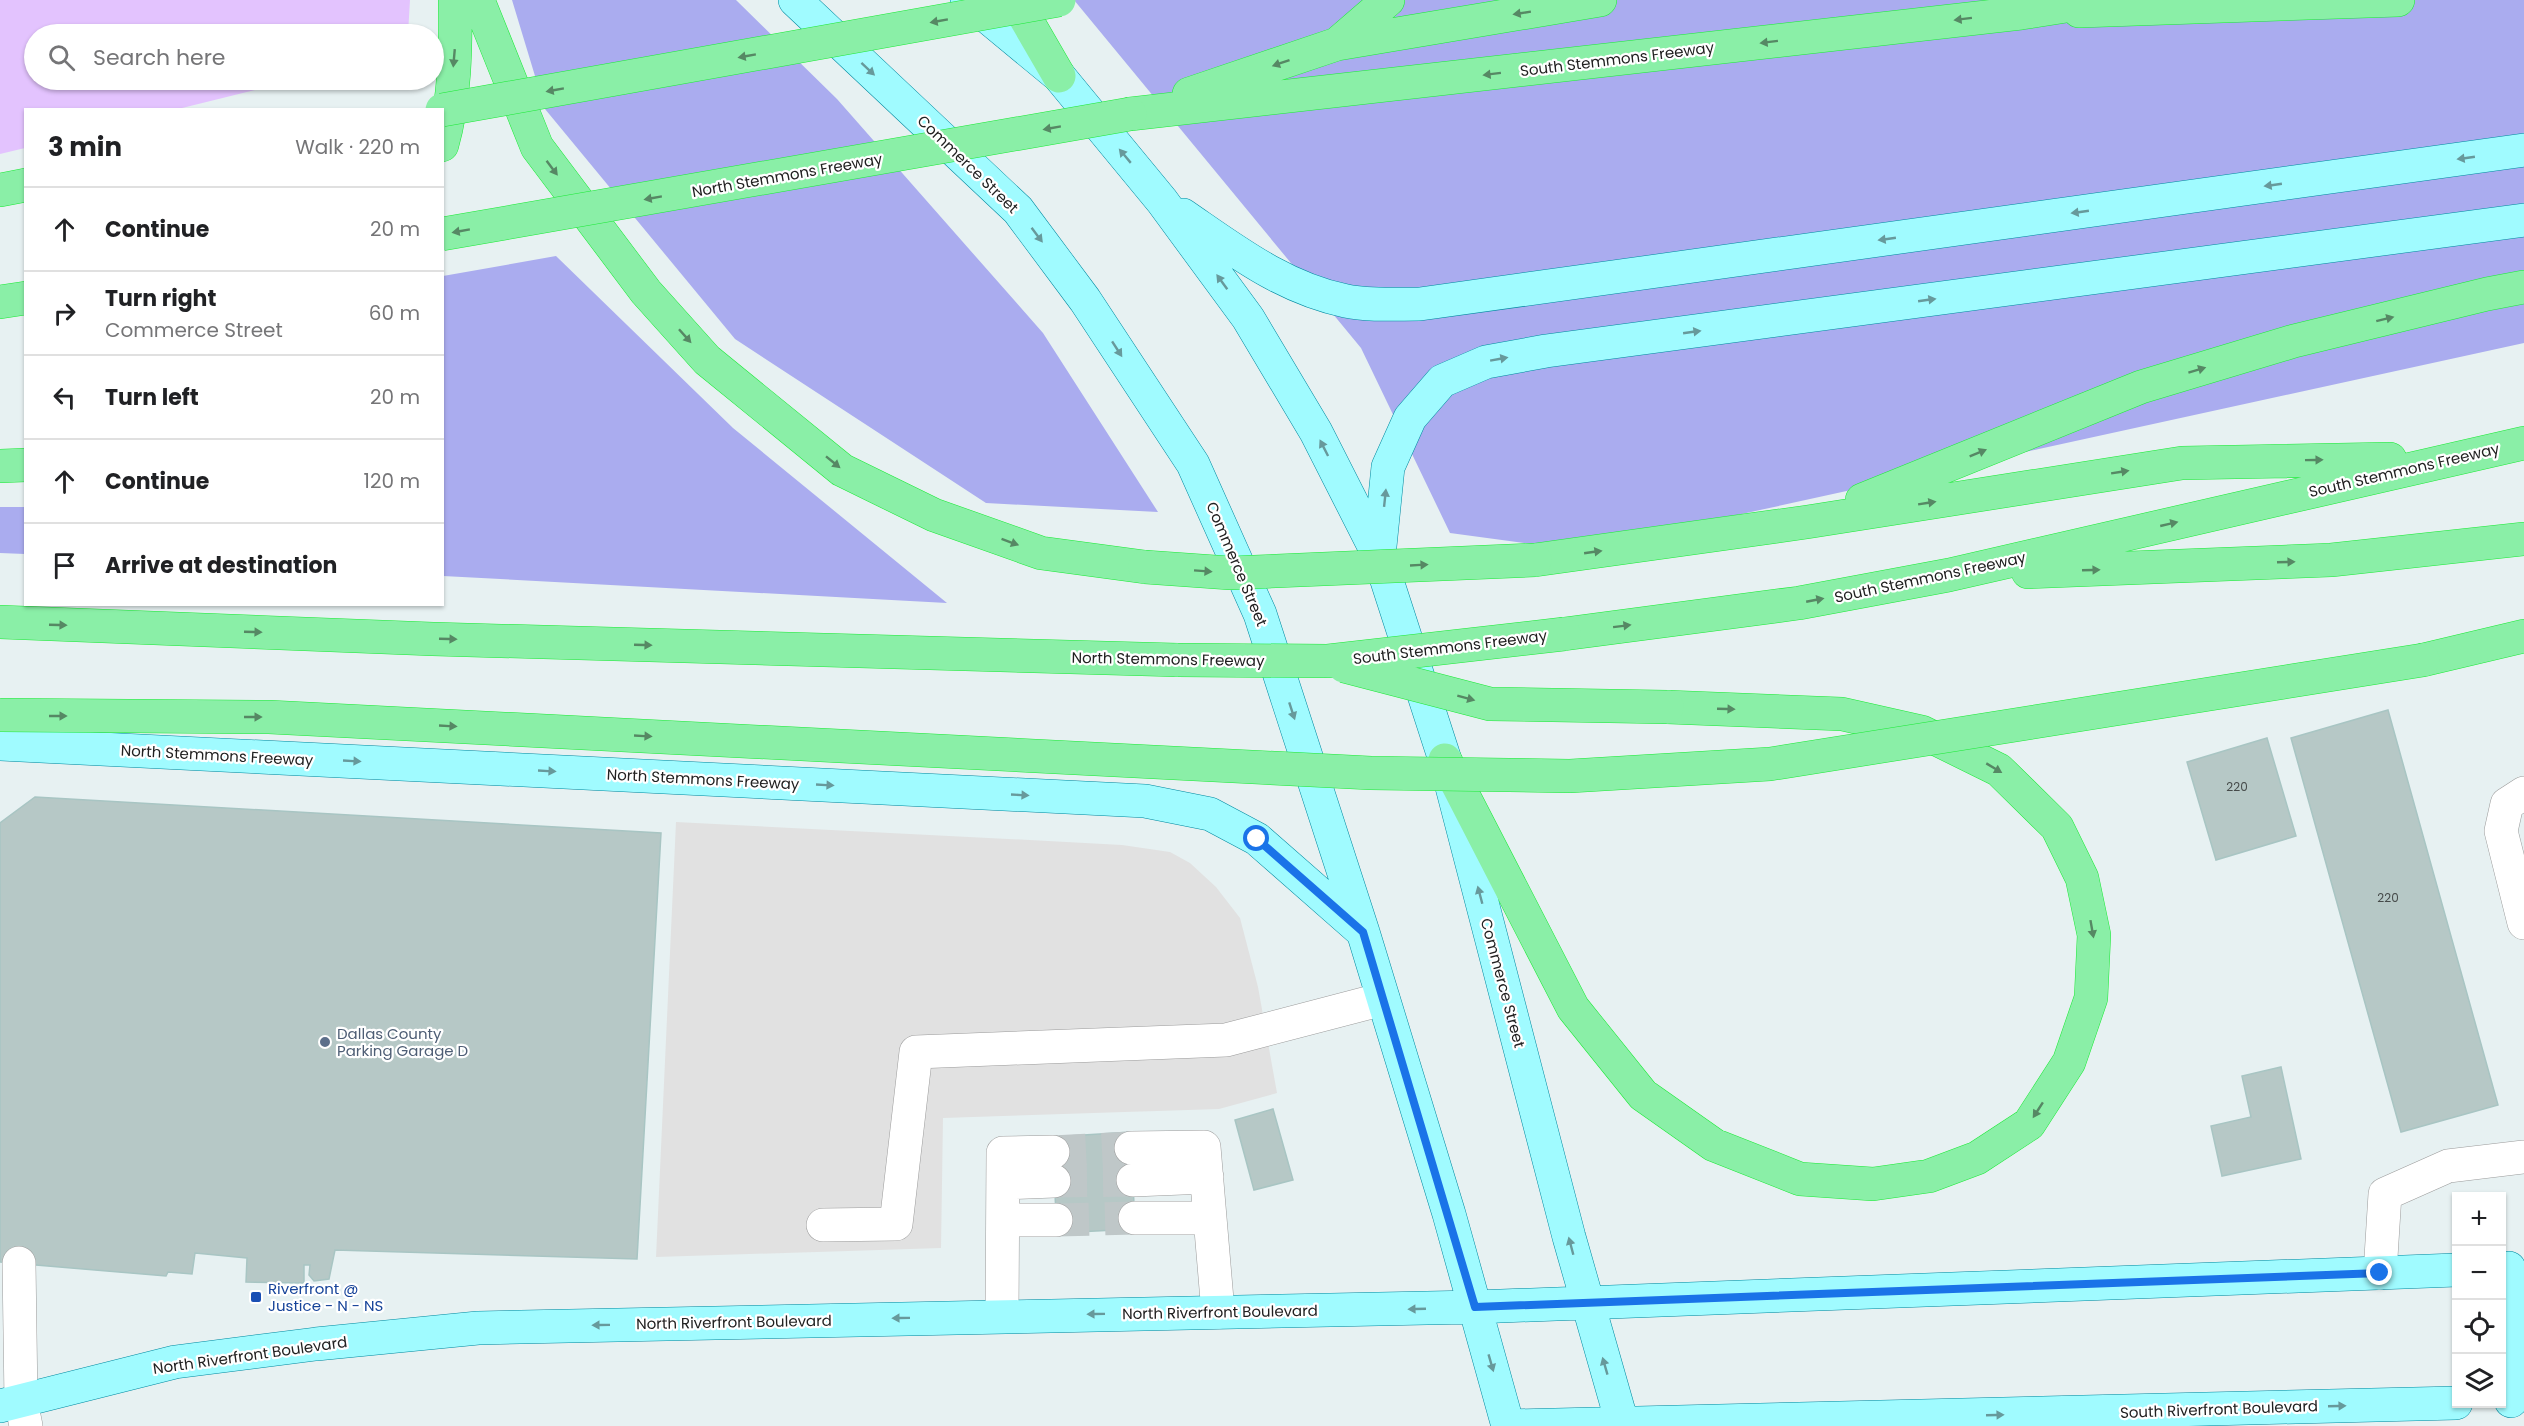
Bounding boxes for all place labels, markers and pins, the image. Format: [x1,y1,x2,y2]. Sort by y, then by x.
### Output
place label: Dallas County Parking Garage D [337,1023,468,1061]
marker: Dallas County Parking Garage D [318,1035,332,1049]
place label: Riverfront @ Justice - N - NS [268,1278,383,1316]
marker: Riverfront @ Justice - N - NS [249,1290,263,1304]

